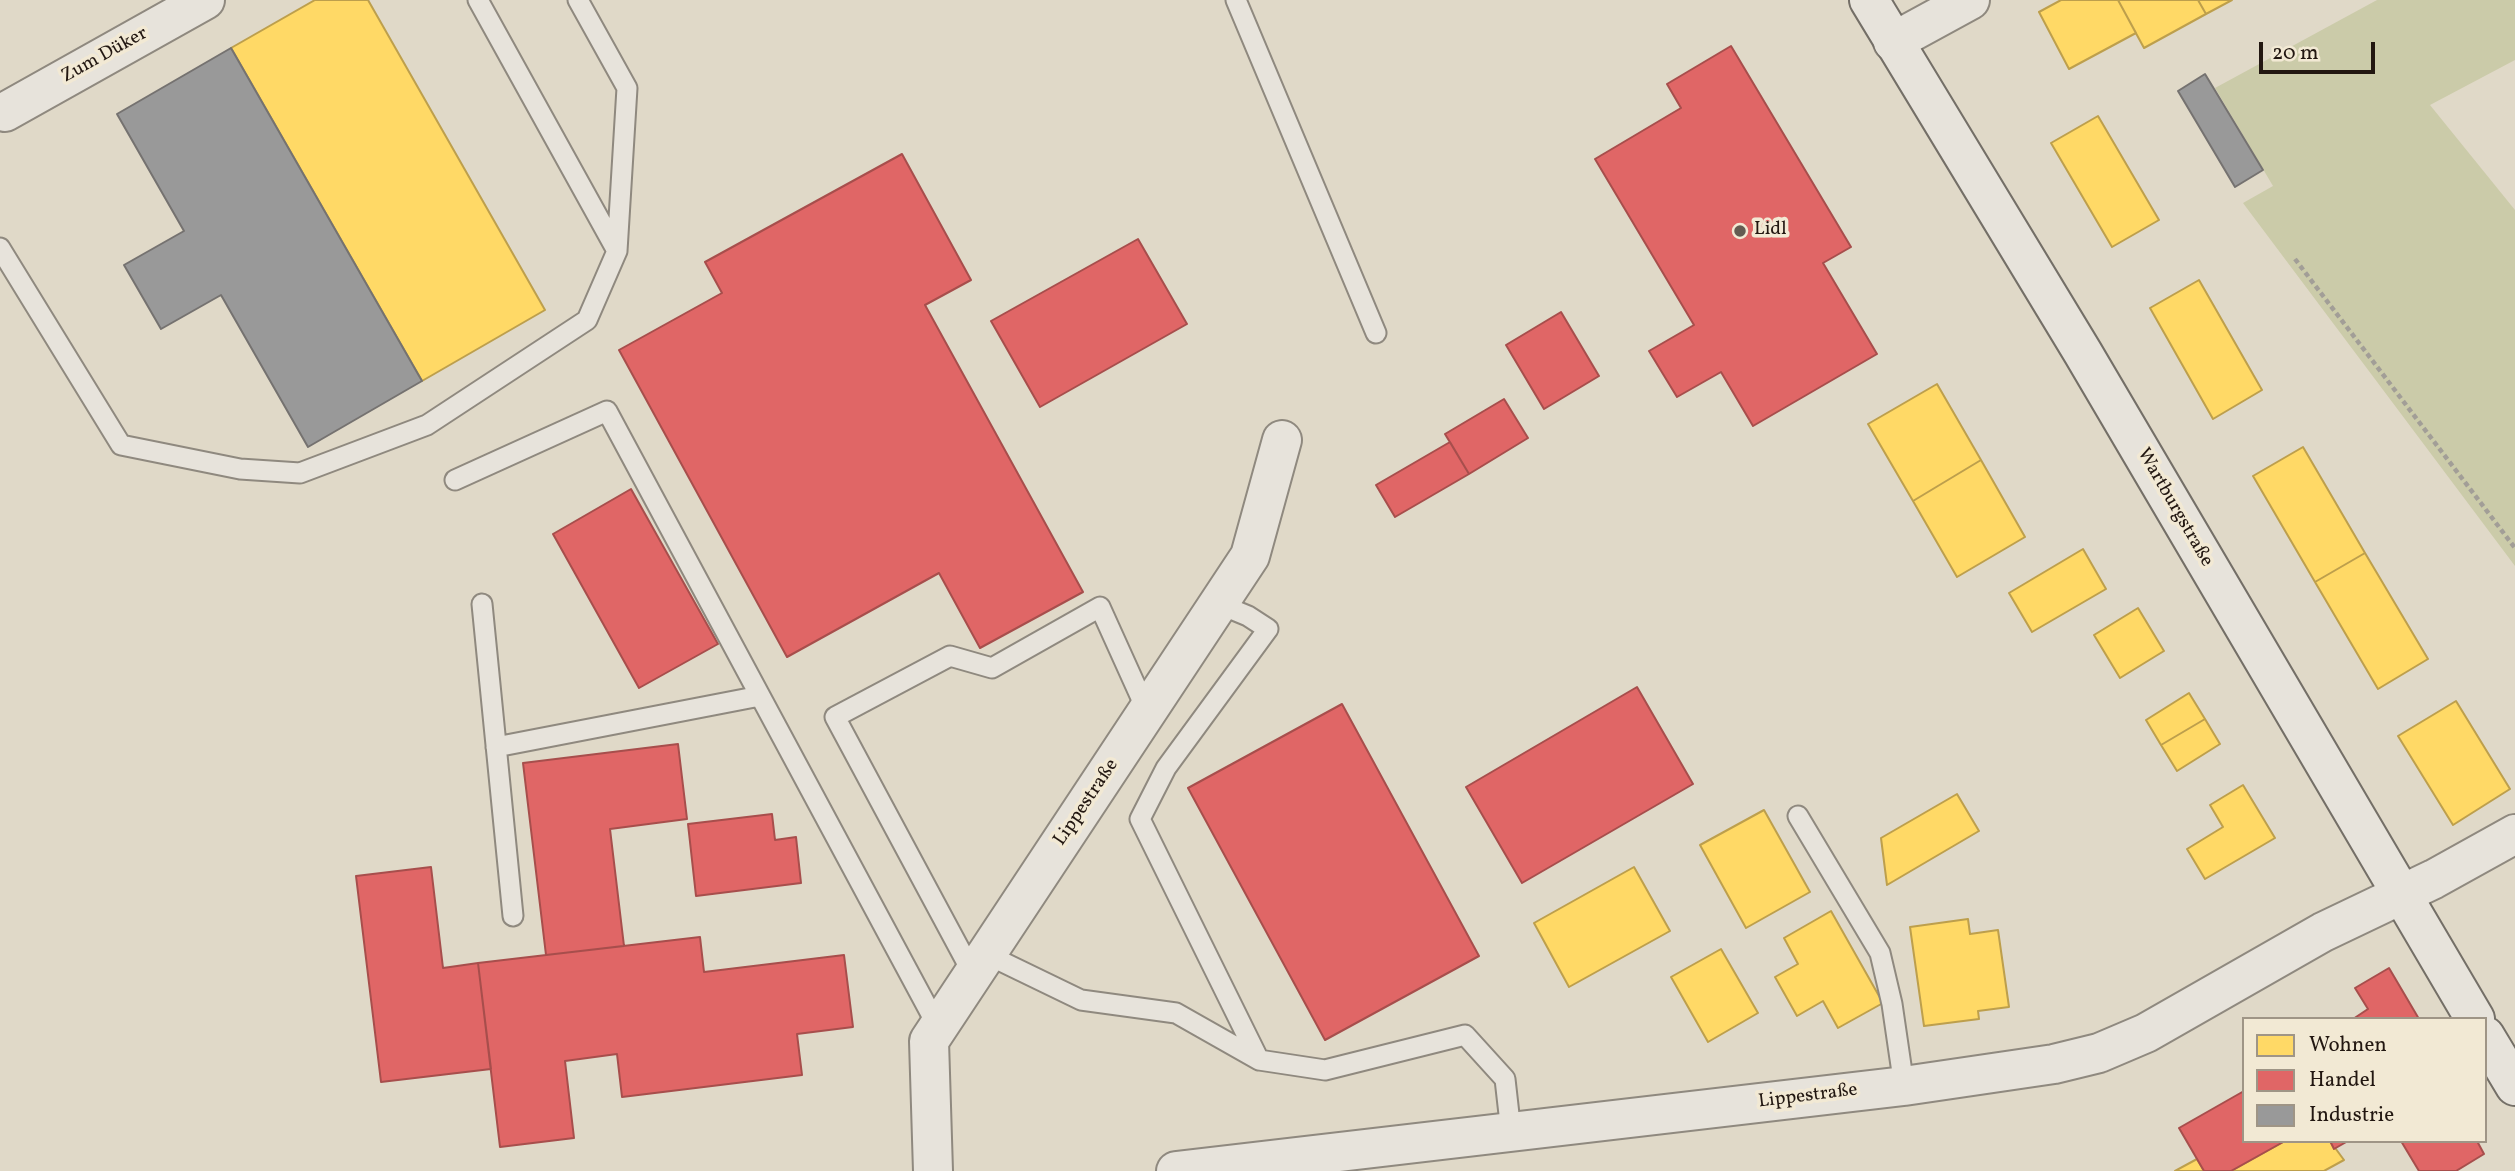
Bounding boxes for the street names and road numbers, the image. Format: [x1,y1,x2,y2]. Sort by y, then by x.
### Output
street label: Zum Düker [58,23,152,89]
street label: Wartburgstraße [2131,445,2217,571]
street label: Lippestraße [1050,755,1124,851]
street label: Lippestraße [1757,1080,1859,1114]

